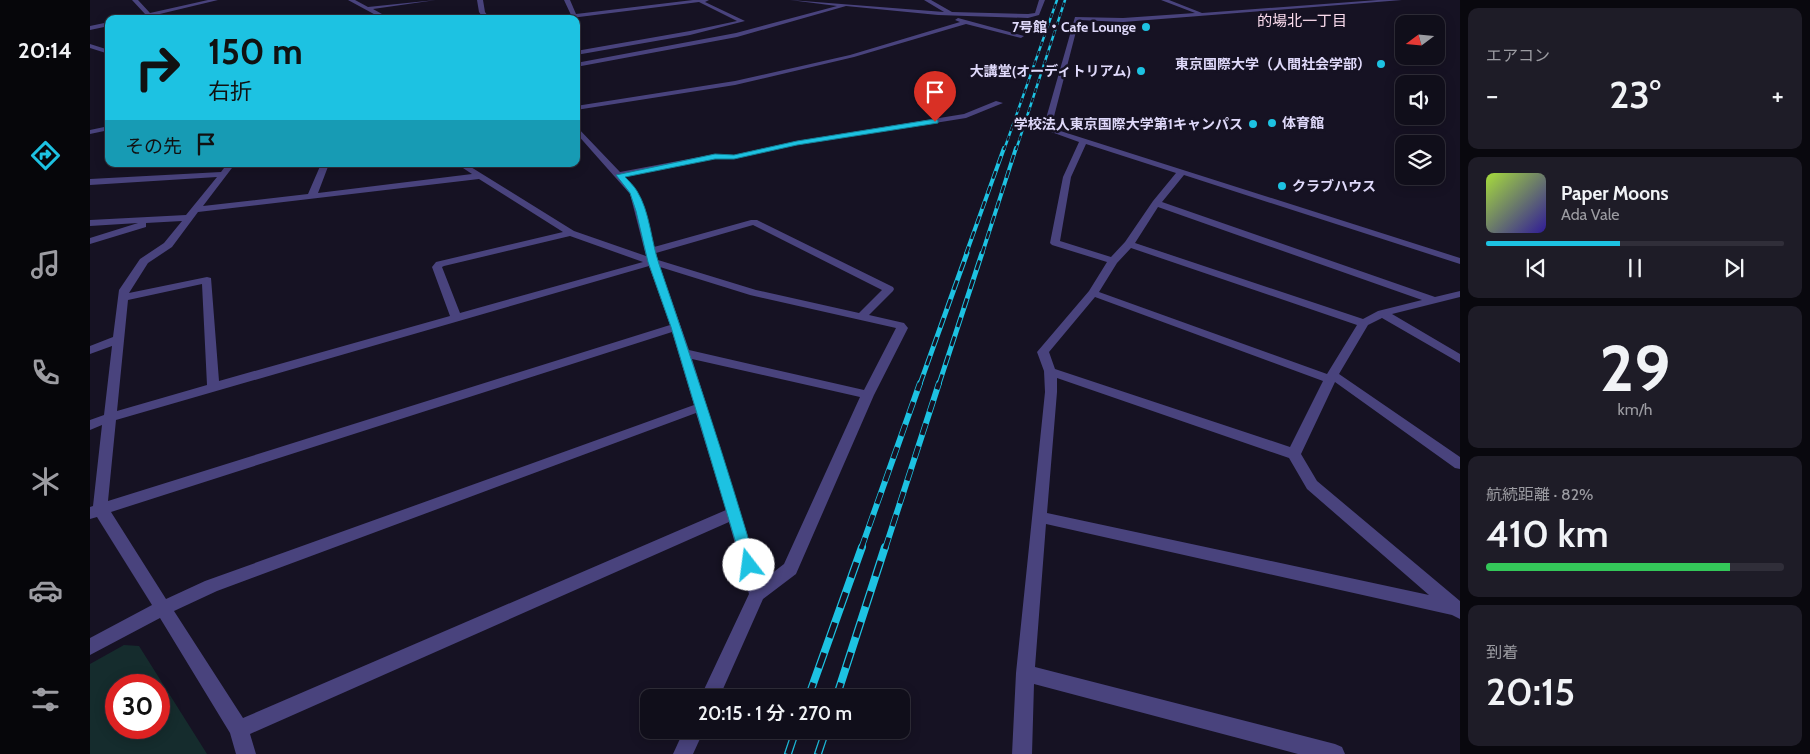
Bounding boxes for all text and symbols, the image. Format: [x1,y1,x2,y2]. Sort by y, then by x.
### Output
district label: 的場北一丁目 [1257,12,1347,30]
north arrow [1395,15,1445,65]
map controls [1395,15,1445,185]
place label: 7号館・Cafe Lounge [1012,18,1136,36]
marker: 7号館・Cafe Lounge [1140,21,1152,33]
text: 150 m [208,30,303,73]
icon: right [125,35,190,100]
text: 20:14 [18,37,72,64]
text: エアコン [1486,46,1550,65]
place label: 東京国際大学（人間社会学部） [1175,55,1371,73]
marker: 東京国際大学（人間社会学部） [1375,58,1387,70]
place label: 大講堂(オーディトリアム) [970,62,1131,80]
marker: 大講堂(オーディトリアム) [1135,65,1147,77]
pin [914,71,956,122]
text: 23° [1609,71,1661,118]
button: sound [1395,75,1445,125]
text: 右折 [208,78,252,105]
icon: arrive [921,78,949,106]
text: − [1486,78,1498,112]
text: + [1772,78,1784,112]
place label: 体育館 [1282,114,1324,132]
place label: 学校法人東京国際大学第1キャンパス [1014,115,1243,133]
marker: 体育館 [1266,117,1278,129]
marker: 学校法人東京国際大学第1キャンパス [1247,118,1259,130]
icon: arrive [192,130,220,158]
text: その先 [125,135,182,158]
button: layers [1395,135,1445,185]
icon: directions [28,138,63,173]
place label: クラブハウス [1292,177,1376,195]
marker: クラブハウス [1276,180,1288,192]
text: Paper Moons [1561,182,1669,205]
text: Ada Vale [1561,205,1620,224]
icon: music [28,247,63,282]
icon: previous [1522,254,1550,282]
icon: pause [1621,254,1649,282]
icon: next [1720,254,1748,282]
text: 29 [1600,328,1670,407]
icon: phone [28,355,63,390]
text: km/h [1617,400,1653,419]
icon: climate [28,464,63,499]
text: 航続距離 · 82% [1486,485,1593,504]
text: 410 km [1486,510,1609,557]
position arrow [722,538,774,590]
icon: car [28,573,63,608]
text: 到着 [1486,643,1518,662]
text: 20:15 [1486,668,1575,715]
speed limit sign: 30 [105,674,170,739]
icon: filters [28,682,63,717]
text: 20:15 · 1 分 · 270 m [698,702,852,725]

